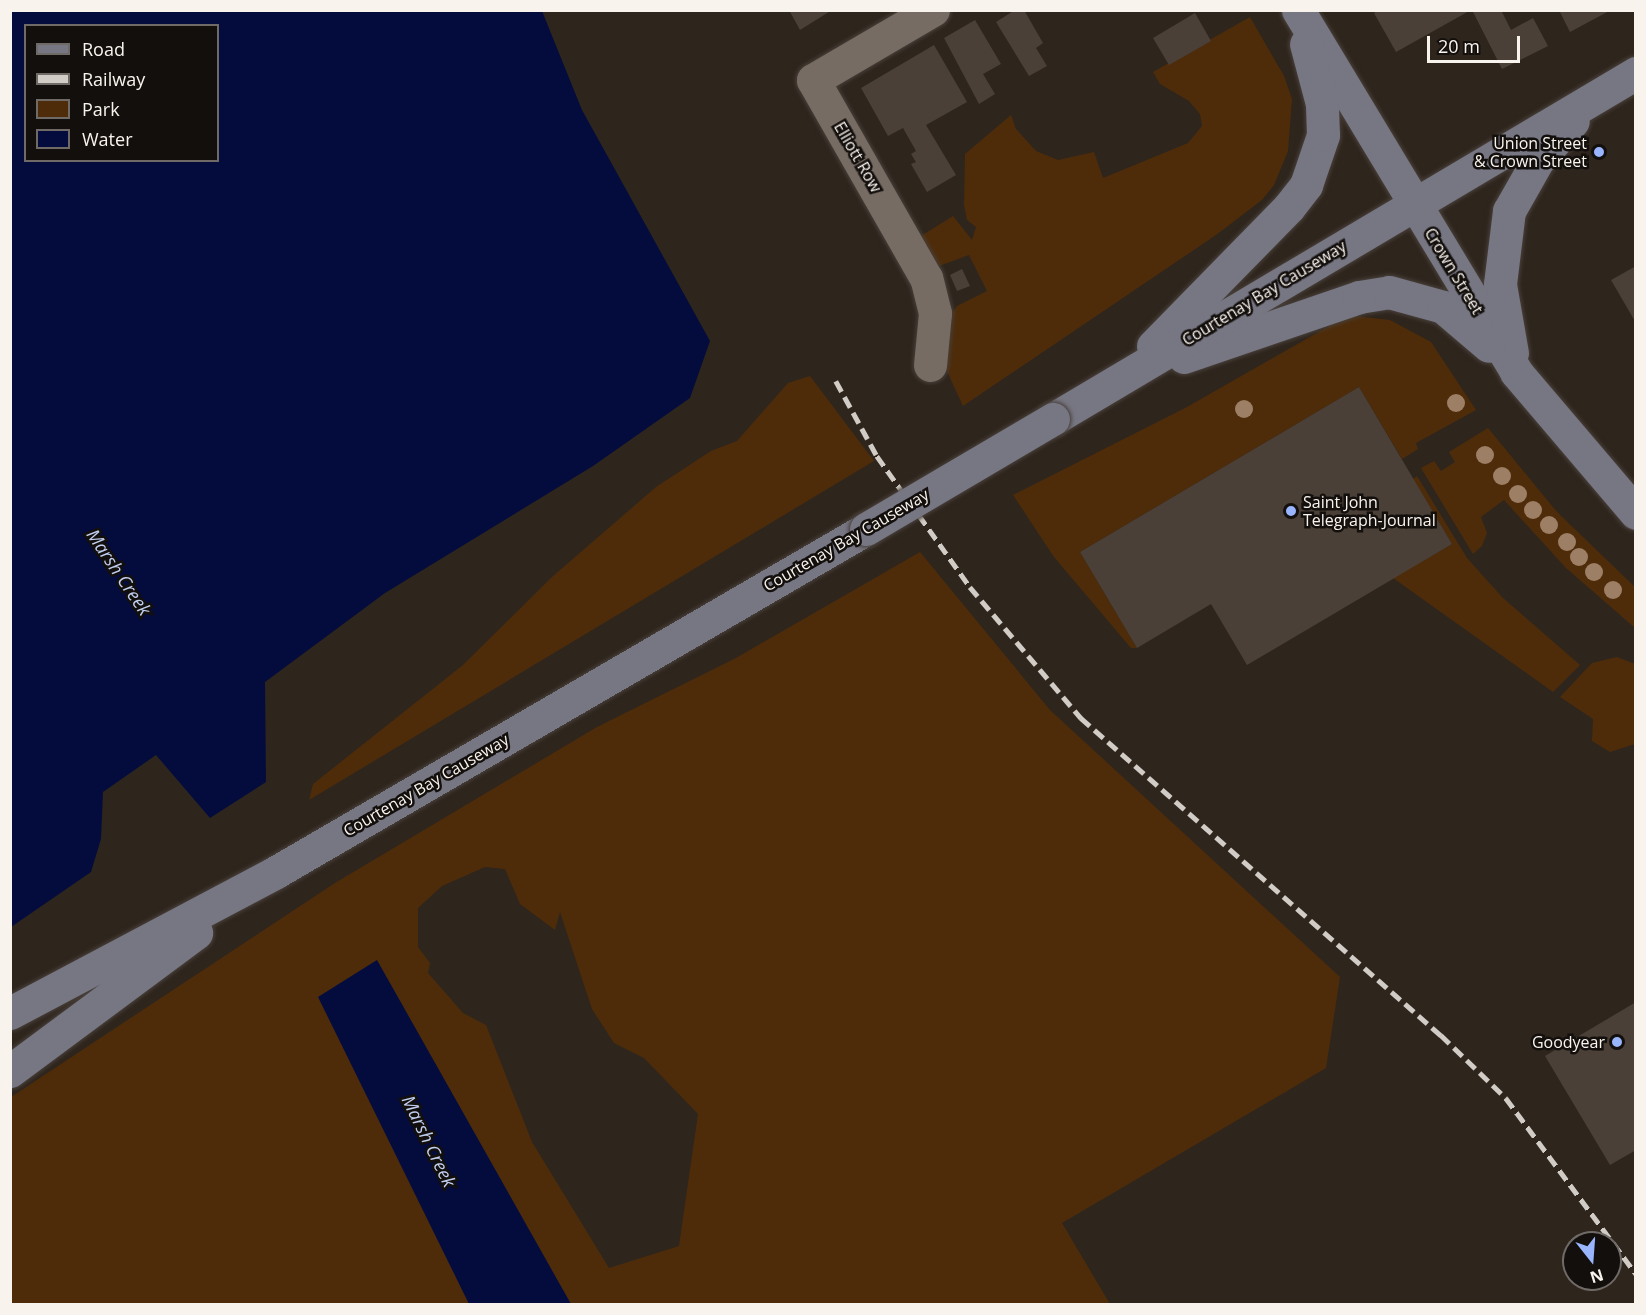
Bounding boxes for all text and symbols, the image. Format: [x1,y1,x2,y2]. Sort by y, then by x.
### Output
legend [24,24,219,162]
scale bar [1430,24,1523,62]
text: 20 m [1438,34,1480,58]
text: Road [82,37,125,61]
text: Railway [82,67,145,91]
text: Park [82,97,120,121]
street label: Elliott Row [830,118,886,196]
text: Water [82,127,133,151]
place label: Union Street & Crown Street [1474,133,1587,171]
marker: Union Street & Crown Street [1592,145,1606,159]
street label: Crown Street [1421,224,1487,318]
street label: Courtenay Bay Causeway [1179,236,1349,350]
street label: Courtenay Bay Causeway [760,485,932,595]
place label: Saint John Telegraph-Journal [1303,492,1436,530]
marker: Saint John Telegraph-Journal [1284,504,1298,518]
water label: Marsh Creek [82,525,156,619]
street label: Courtenay Bay Causeway [340,730,512,840]
place label: Goodyear [1532,1032,1605,1052]
marker: Goodyear [1610,1035,1624,1049]
water label: Marsh Creek [397,1092,461,1190]
north arrow [1562,1231,1622,1291]
text: N [1587,1264,1606,1289]

